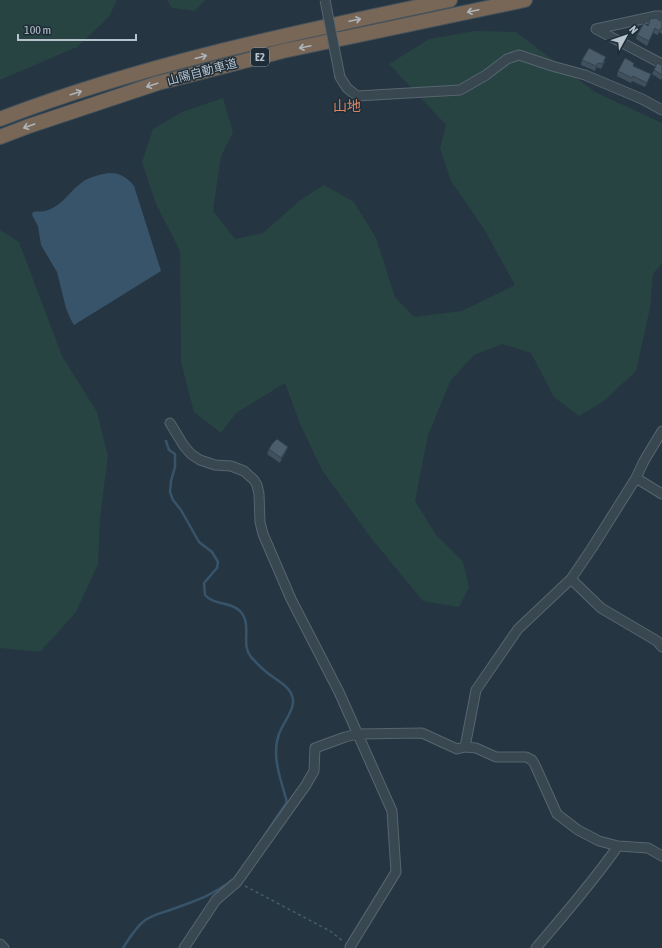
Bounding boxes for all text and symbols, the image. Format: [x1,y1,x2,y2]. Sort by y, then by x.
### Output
one-way arrow [467,8,480,16]
scale bar [18,16,136,42]
one-way arrow [348,16,361,24]
north arrow [606,16,646,56]
text: 100 m [24,23,51,37]
text: N [627,23,640,36]
one-way arrow [299,43,312,51]
road number: E2 [251,48,269,66]
one-way arrow [195,53,208,60]
street label: 山陽自動車道 [165,56,239,88]
one-way arrow [146,82,158,90]
one-way arrow [70,89,83,96]
district label: 山地 [333,98,361,114]
one-way arrow [22,123,35,130]

